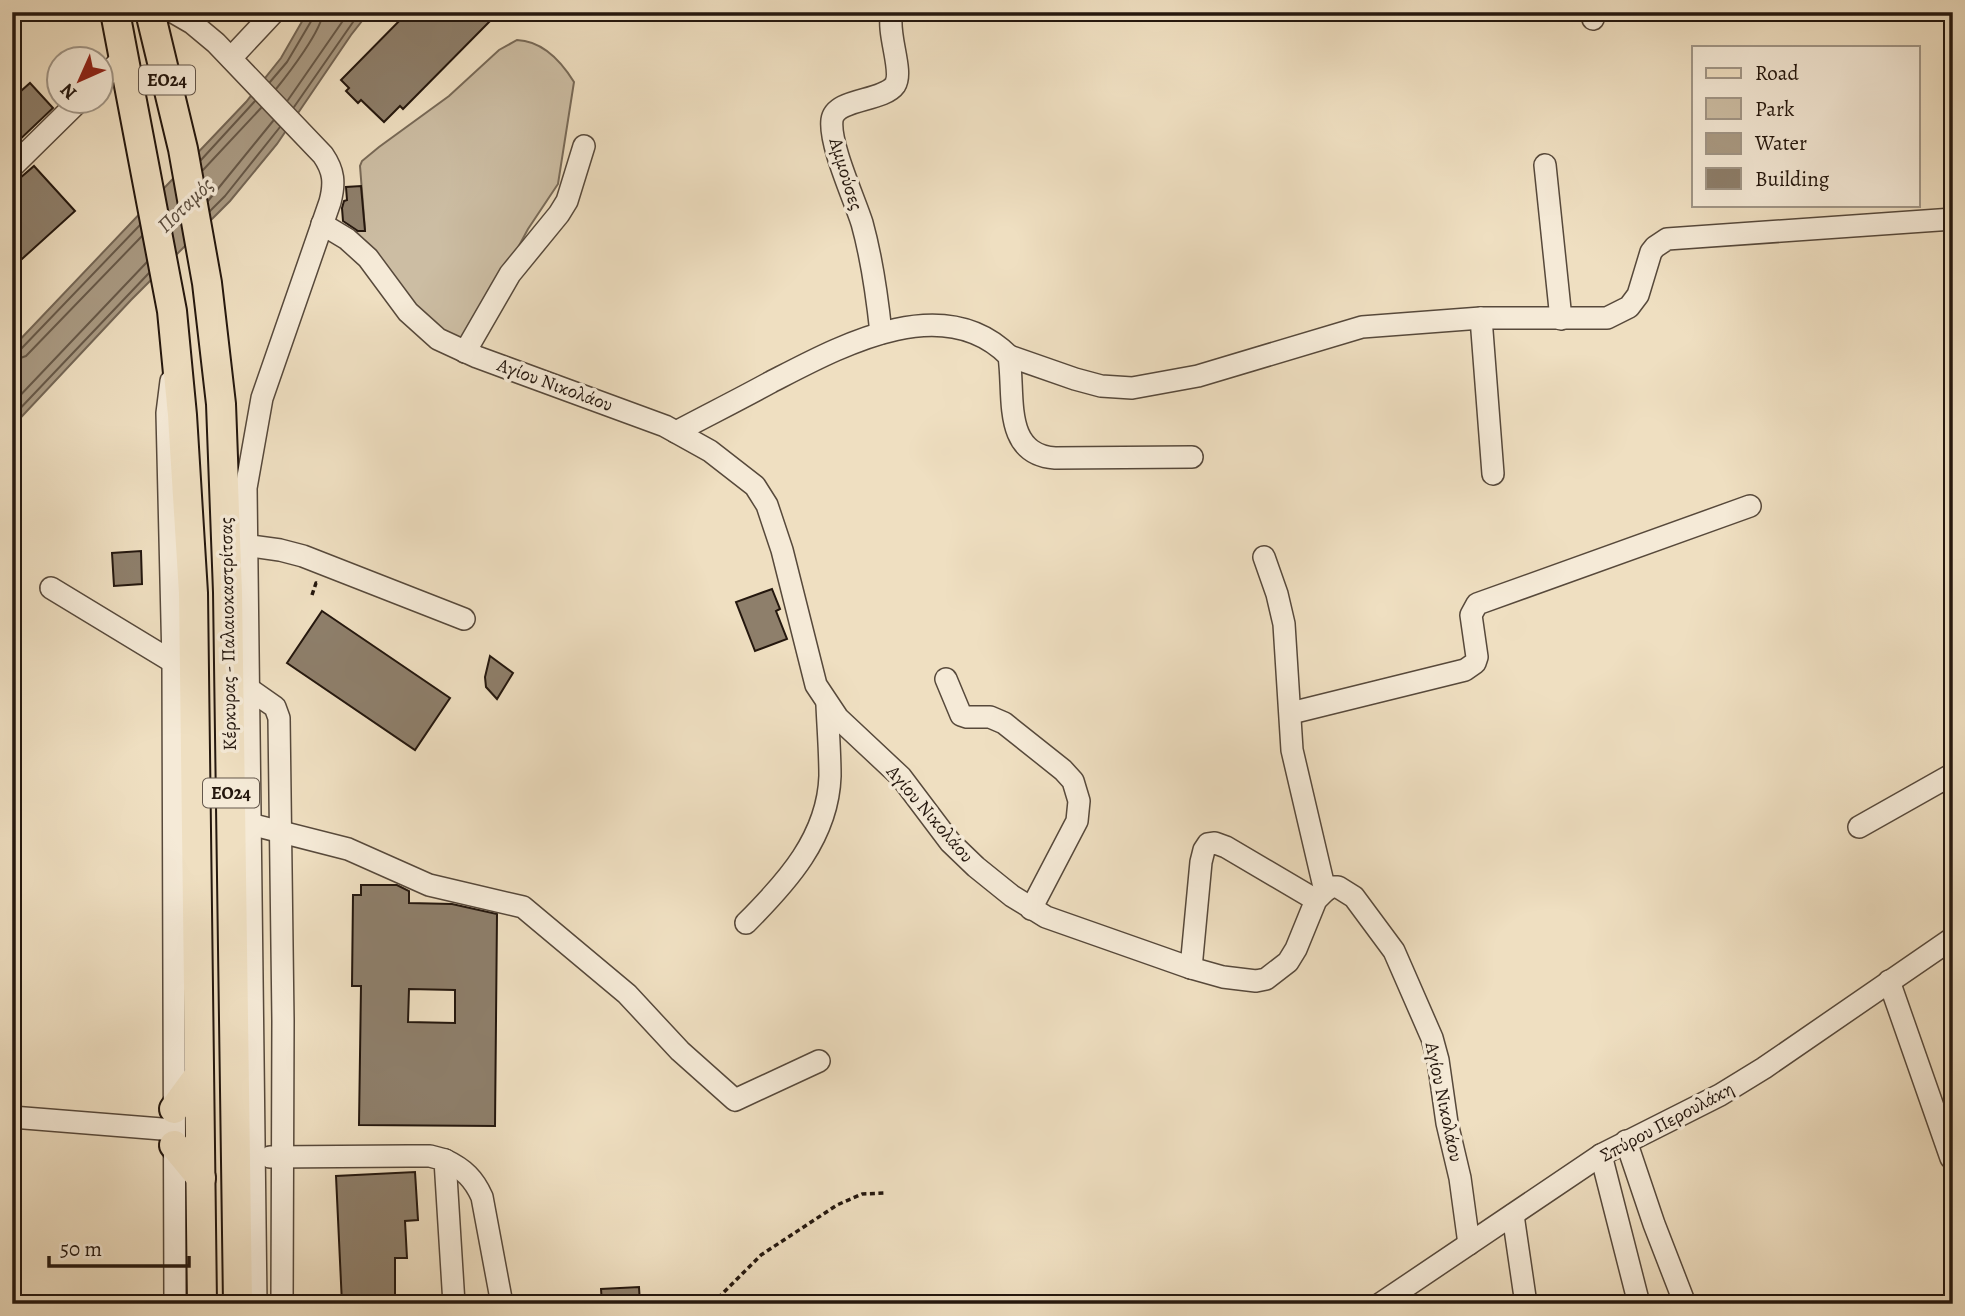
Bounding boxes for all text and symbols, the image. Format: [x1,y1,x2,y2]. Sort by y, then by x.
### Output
north arrow [46,46,116,116]
legend [1692,46,1920,206]
text: Road [1755,59,1799,87]
road number: ΕΟ24 [139,66,195,94]
text: N [54,77,83,105]
text: Park [1755,95,1795,123]
text: Water [1754,129,1807,157]
street label: Αμμούσες [822,134,869,214]
text: Building [1755,165,1830,193]
water label: Ποταμός [151,171,219,239]
street label: Αγίου Νικολάου [493,352,617,418]
street label: Κέρκυρας - Παλαιοκαστρίτσας [213,517,243,751]
street label: Αγίου Νικολάου [880,759,980,868]
road number: ΕΟ24 [203,778,259,808]
street label: Αγίου Νικολάου [1418,1039,1469,1164]
street label: Σπύρου Περουλάκη [1596,1076,1738,1168]
scale bar [49,1225,189,1269]
text: 50 m [60,1235,102,1263]

